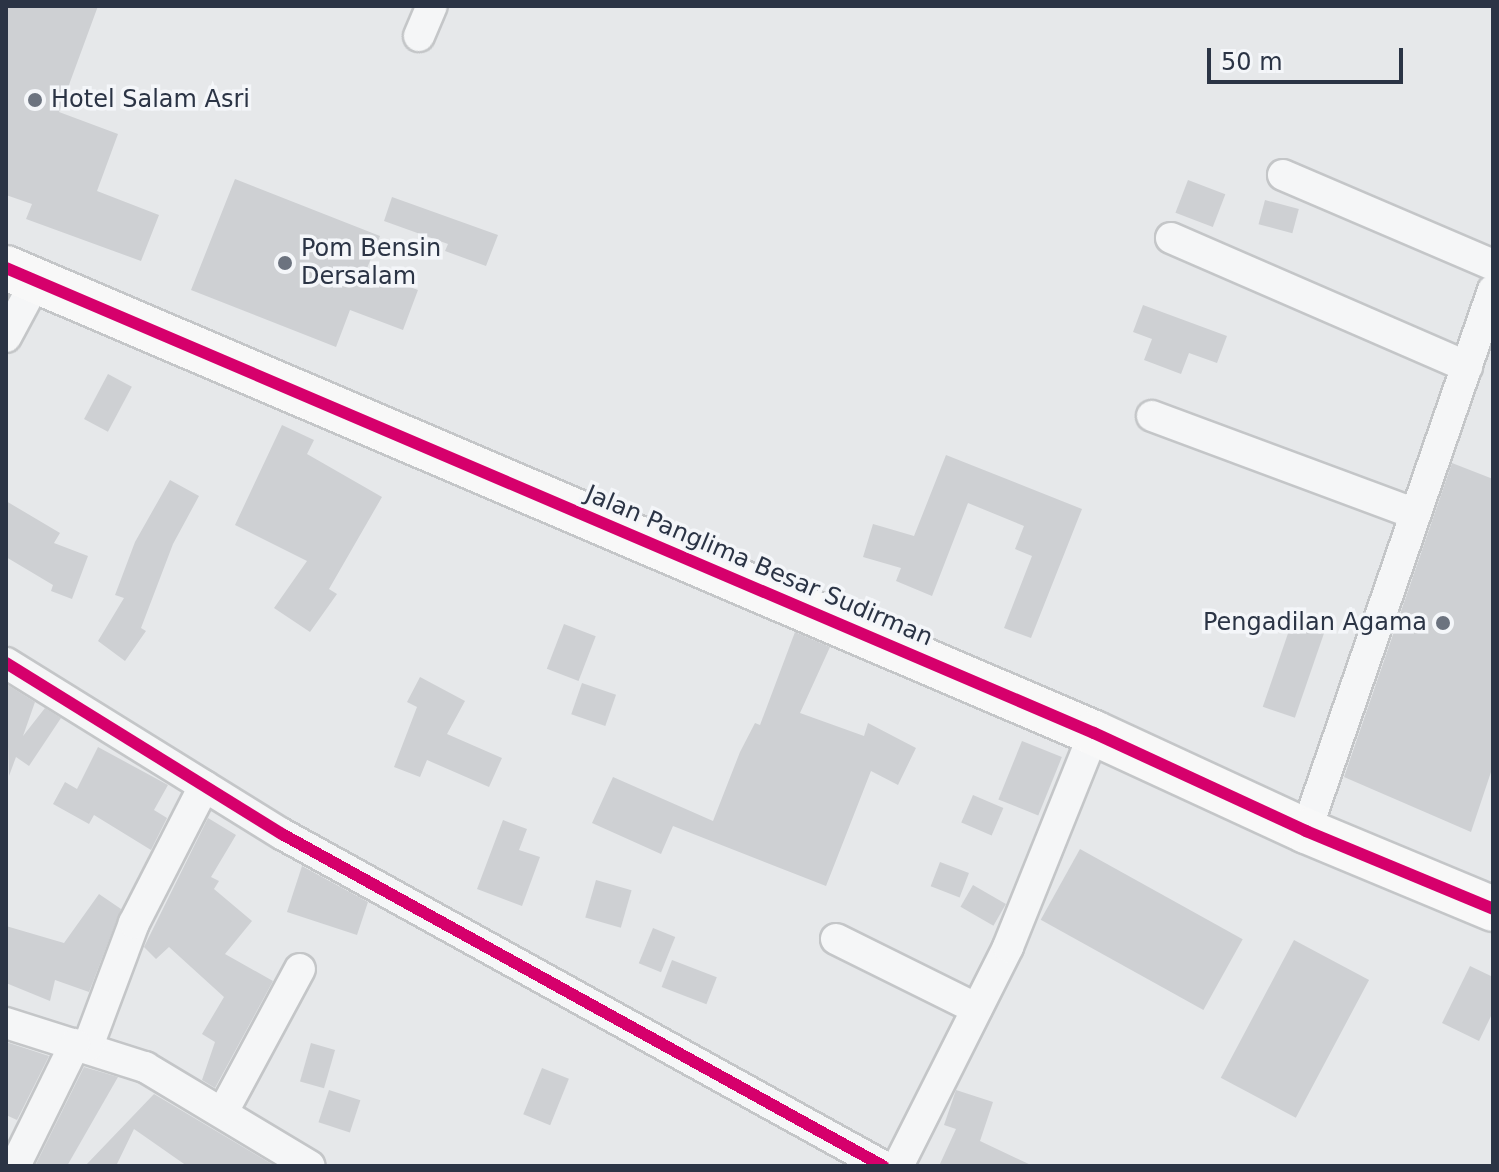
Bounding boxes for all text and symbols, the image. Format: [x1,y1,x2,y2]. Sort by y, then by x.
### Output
scale bar [1211,32,1407,82]
text: 50 m [1221,48,1283,76]
place label: Hotel Salam Asri [51,86,250,114]
marker: Hotel Salam Asri [26,91,44,109]
place label: Pom Bensin Dersalam [301,235,441,291]
marker: Pom Bensin Dersalam [276,254,294,272]
street label: Jalan Panglima Besar Sudirman [581,480,937,652]
place label: Pengadilan Agama [1203,609,1427,637]
marker: Pengadilan Agama [1434,614,1452,632]

